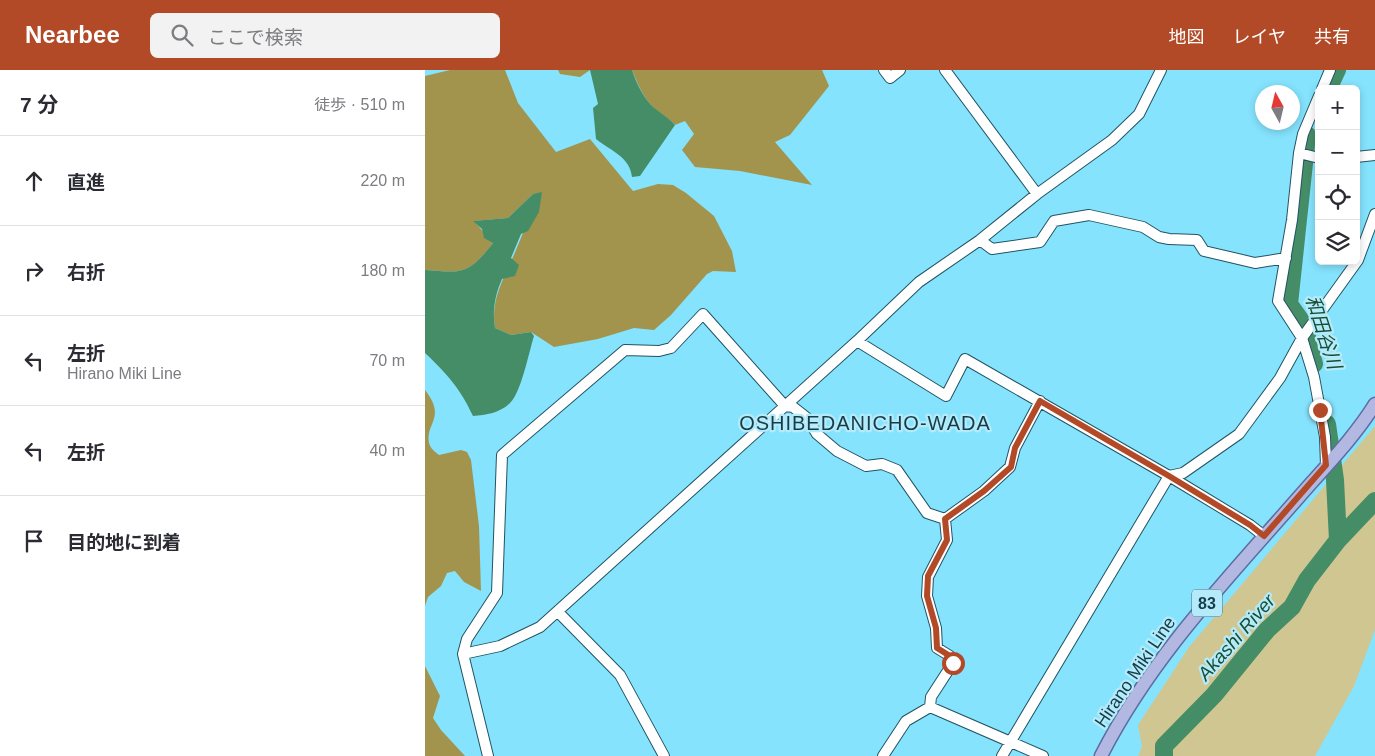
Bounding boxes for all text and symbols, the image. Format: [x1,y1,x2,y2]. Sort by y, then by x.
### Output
search box [150,13,500,58]
text: Nearbee [25,21,120,48]
icon: search [168,21,196,49]
text: ここで検索 [208,27,303,48]
text: 地図 [1169,27,1205,47]
text: レイヤ [1233,27,1286,47]
text: 共有 [1314,27,1350,47]
north arrow [1255,85,1300,130]
map controls [1315,85,1360,265]
button: + [1315,85,1360,130]
text: 7 分 [20,93,59,116]
text: 徒歩 · 510 m [314,96,405,113]
button: − [1315,130,1360,175]
icon: ahead [20,167,48,195]
text: 直進 [67,172,105,193]
text: 220 m [361,172,405,189]
button: locate [1315,175,1360,220]
button: layers [1315,220,1360,265]
icon: right [20,257,48,285]
text: 右折 [67,262,105,283]
text: 180 m [361,262,405,279]
water label: 和田谷川 [1302,293,1346,373]
text: 左折 [67,343,105,364]
icon: left [20,347,48,375]
text: 70 m [369,352,405,369]
text: Hirano Miki Line [67,365,182,382]
route end [1309,399,1332,422]
district label: OSHIBEDANICHO-WADA [739,412,991,434]
icon: left [20,437,48,465]
text: 左折 [67,442,105,463]
text: 40 m [369,442,405,459]
icon: arrive [20,527,48,555]
text: 目的地に到着 [67,532,181,553]
road number: 83 [1192,590,1222,616]
water label: Akashi River [1193,590,1280,685]
street label: Hirano Miki Line [1091,613,1179,731]
route start [942,652,965,675]

